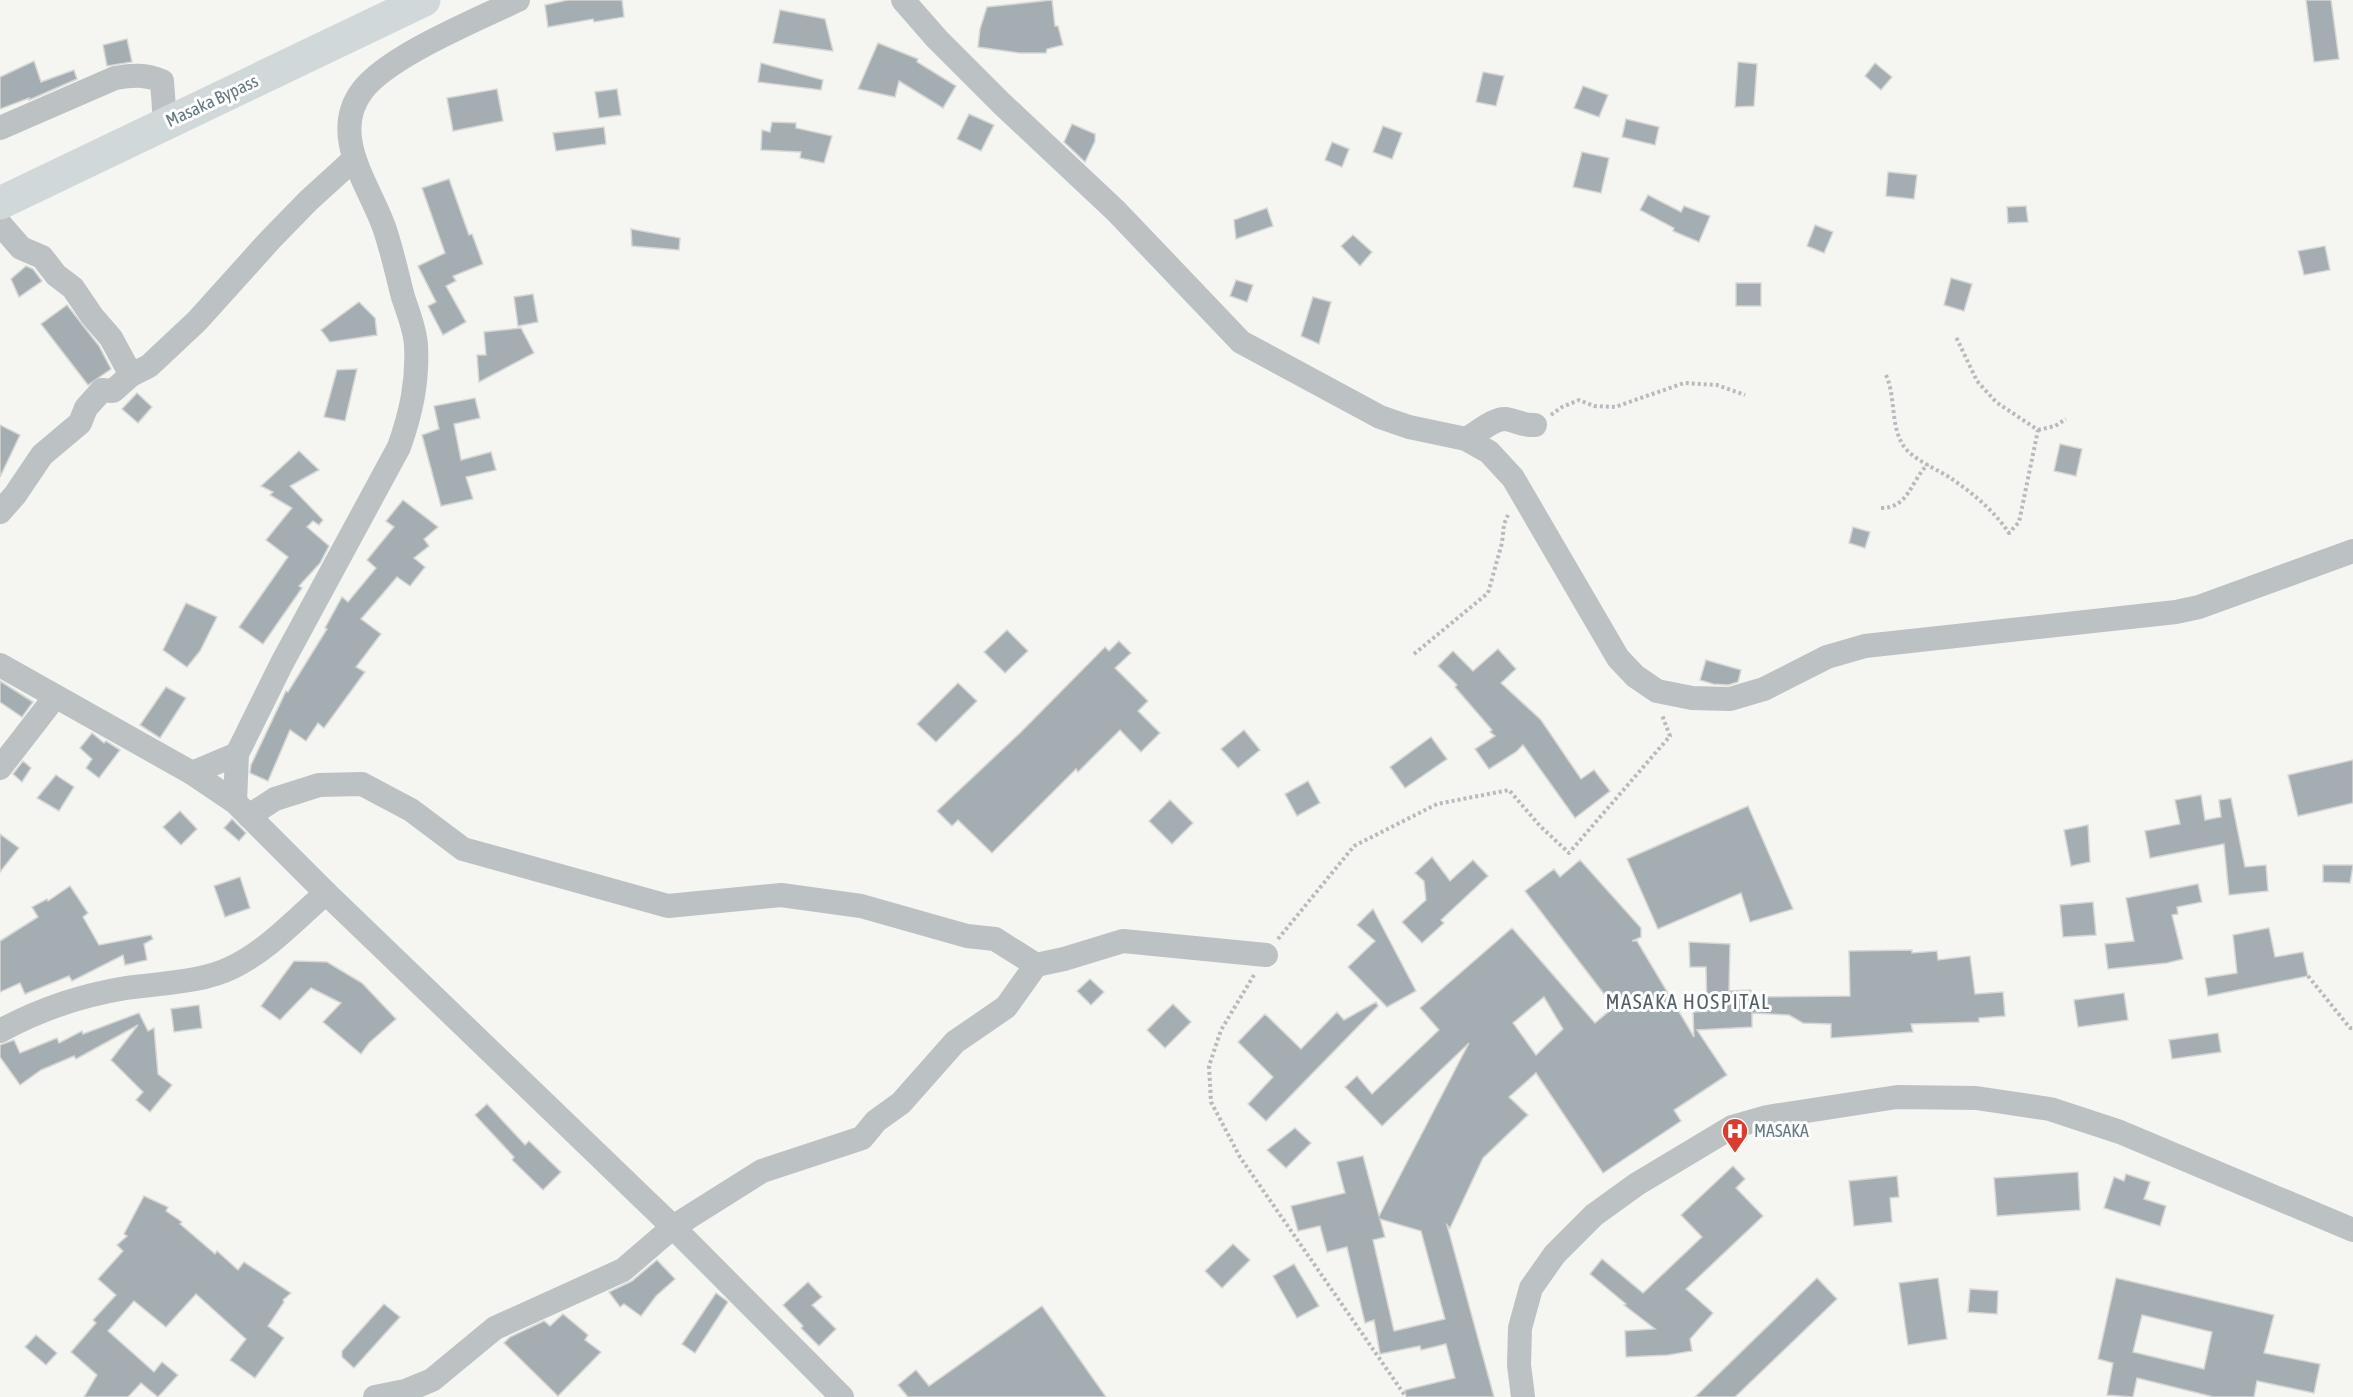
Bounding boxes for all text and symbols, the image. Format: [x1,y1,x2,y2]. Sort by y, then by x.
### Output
street label: Masaka Bypass [162,70,261,131]
district label: MASAKA HOSPITAL [1605,989,1771,1013]
hospital icon: MASAKA [1720,1116,1750,1154]
place label: MASAKA [1754,1120,1809,1141]

